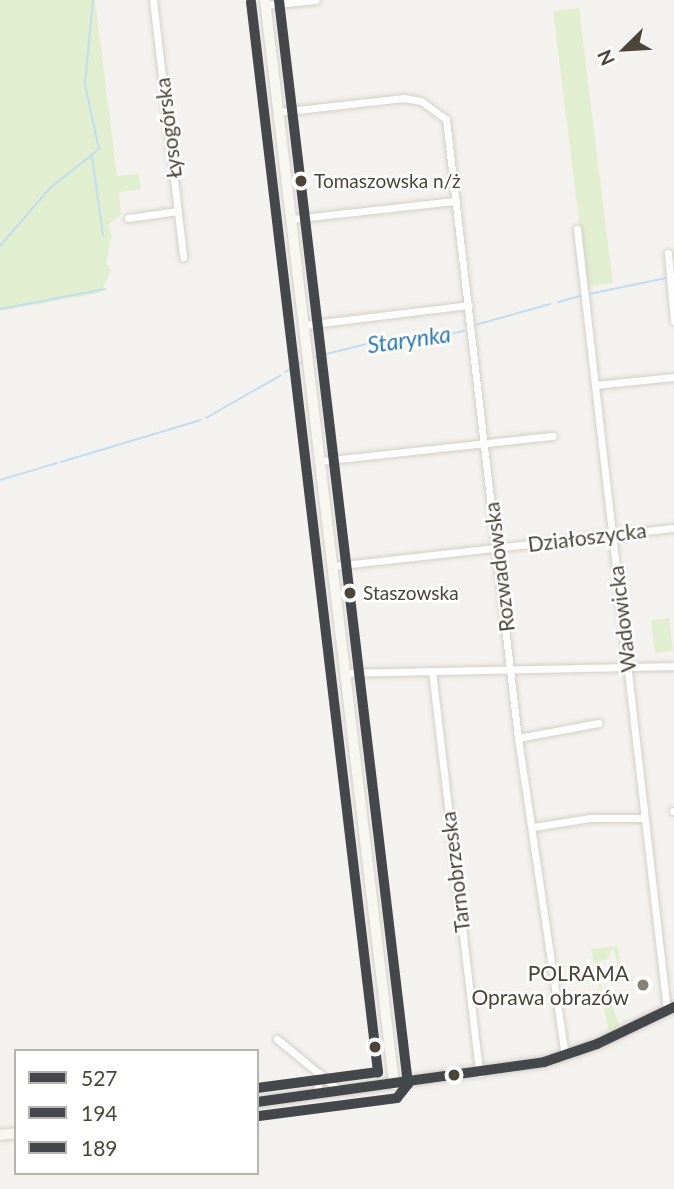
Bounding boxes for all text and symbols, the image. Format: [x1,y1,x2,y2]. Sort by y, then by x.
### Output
north arrow [590,14,660,84]
text: N [592,46,619,69]
street label: Łysogórska [149,76,187,180]
place label: Tomaszowska n/ż [314,170,461,192]
marker: Tomaszowska n/ż [294,174,308,188]
water label: Starynka [365,319,453,359]
street label: Rozwadowska [479,501,519,633]
street label: Działoszycka [526,517,648,557]
street label: Wadowicka [603,564,641,674]
place label: Staszowska [363,582,459,604]
marker: Staszowska [343,586,357,600]
street label: Tarnobrzeska [435,810,475,934]
place label: POLRAMA Oprawa obrazów [471,960,629,1010]
marker: POLRAMA Oprawa obrazów [635,977,651,993]
unlabelled marker [368,1040,382,1054]
legend [14,1049,259,1175]
text: 527 [81,1065,118,1090]
unlabelled marker [447,1068,461,1082]
text: 194 [81,1100,118,1125]
text: 189 [81,1135,118,1160]

